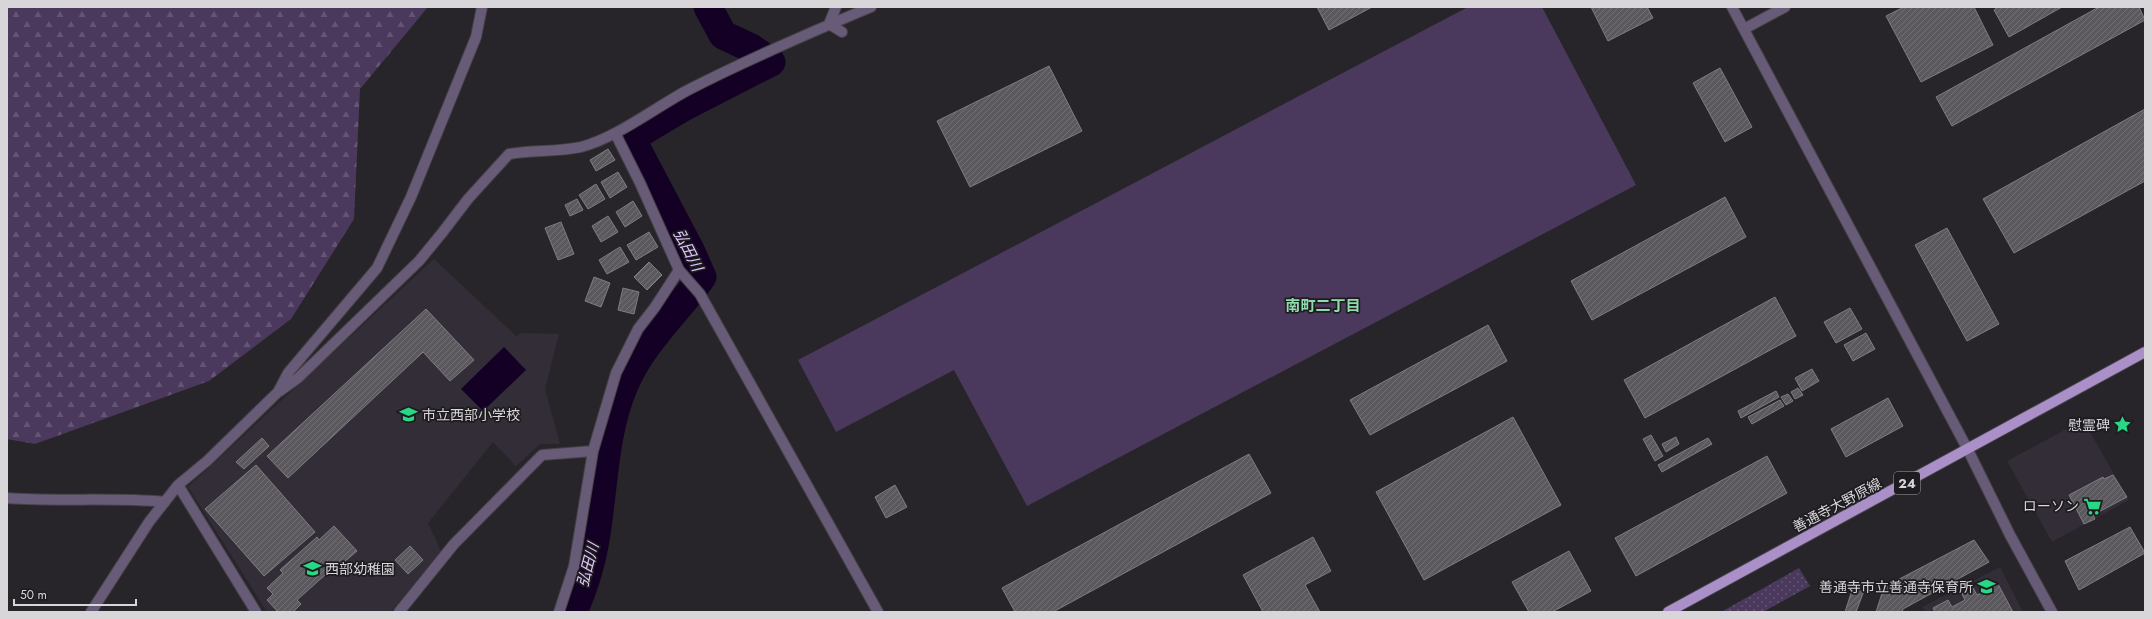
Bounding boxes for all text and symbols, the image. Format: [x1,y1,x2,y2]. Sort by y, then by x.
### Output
water label: 弘田川 [668,225,709,277]
district label: 南町二丁目 [1285,295,1361,317]
school or university icon: 市立西部小学校 [399,405,419,425]
place label: 市立西部小学校 [422,405,520,425]
place label: 慰霊碑 [2068,415,2110,435]
place icon: 慰霊碑 [2113,415,2133,435]
road number: 24 [1894,472,1920,494]
street label: 善通寺大野原線 [1789,473,1885,537]
place label: ローソン [2023,496,2079,516]
supermarket icon: ローソン [2082,496,2102,516]
water label: 弘田川 [572,538,605,590]
school or university icon: 西部幼稚園 [302,559,322,579]
place label: 西部幼稚園 [325,559,395,579]
place label: 善通寺市立善通寺保育所 [1819,577,1973,597]
school or university icon: 善通寺市立善通寺保育所 [1976,577,1996,597]
scale bar [14,581,136,607]
text: 50 m [20,586,47,604]

